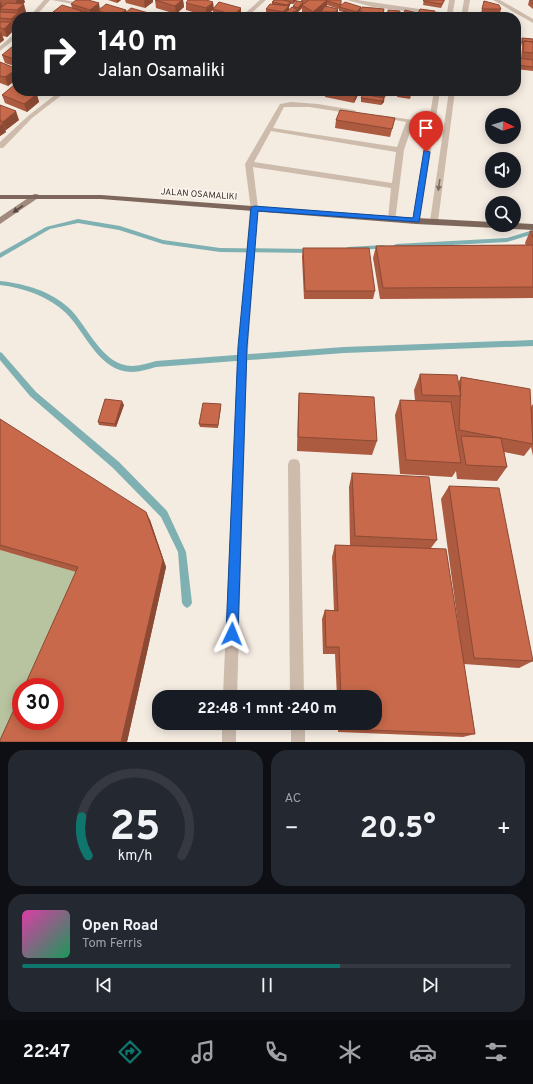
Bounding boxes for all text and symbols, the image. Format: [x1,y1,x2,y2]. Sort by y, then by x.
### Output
text: 140 m [98,25,177,61]
icon: right [32,28,84,80]
text: Jalan Osamaliki [98,60,225,83]
north arrow [485,108,521,144]
map controls [485,108,521,232]
pin [409,111,443,152]
icon: arrive [415,117,437,139]
button: sound [485,152,521,188]
one-way arrow [436,179,442,191]
street label: JALAN OSAMALIKI [160,186,238,203]
button: search [485,196,521,232]
one-way arrow [13,205,24,213]
position arrow [211,613,253,655]
speed limit sign: 30 [12,678,64,730]
text: 22:48 · 1 mnt · 240 m [197,700,337,719]
text: AC [285,791,301,807]
text: 25 [110,802,161,855]
text: 20.5° [360,811,436,848]
text: − [285,816,299,843]
text: + [497,816,511,843]
text: km/h [118,847,153,865]
text: Open Road [82,917,158,936]
text: Tom Ferris [82,936,142,952]
icon: previous [93,974,115,996]
icon: pause [256,974,278,996]
icon: next [419,974,441,996]
icon: directions [116,1038,144,1066]
icon: music [189,1038,217,1066]
icon: phone [262,1038,290,1066]
icon: climate [336,1038,364,1066]
icon: car [409,1038,437,1066]
icon: filters [482,1038,510,1066]
text: 22:47 [23,1041,70,1064]

